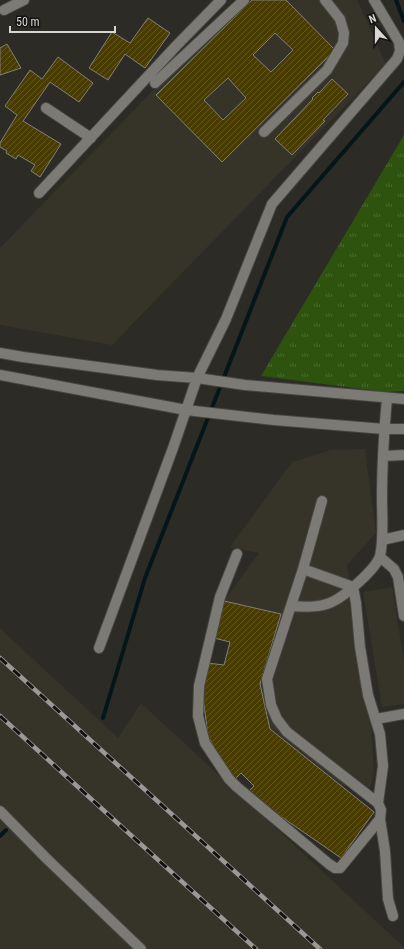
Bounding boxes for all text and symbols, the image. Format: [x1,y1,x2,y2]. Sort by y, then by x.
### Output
scale bar [10,8,115,34]
north arrow [356,8,396,48]
text: N [367,12,378,26]
text: 50 m [16,15,40,29]

